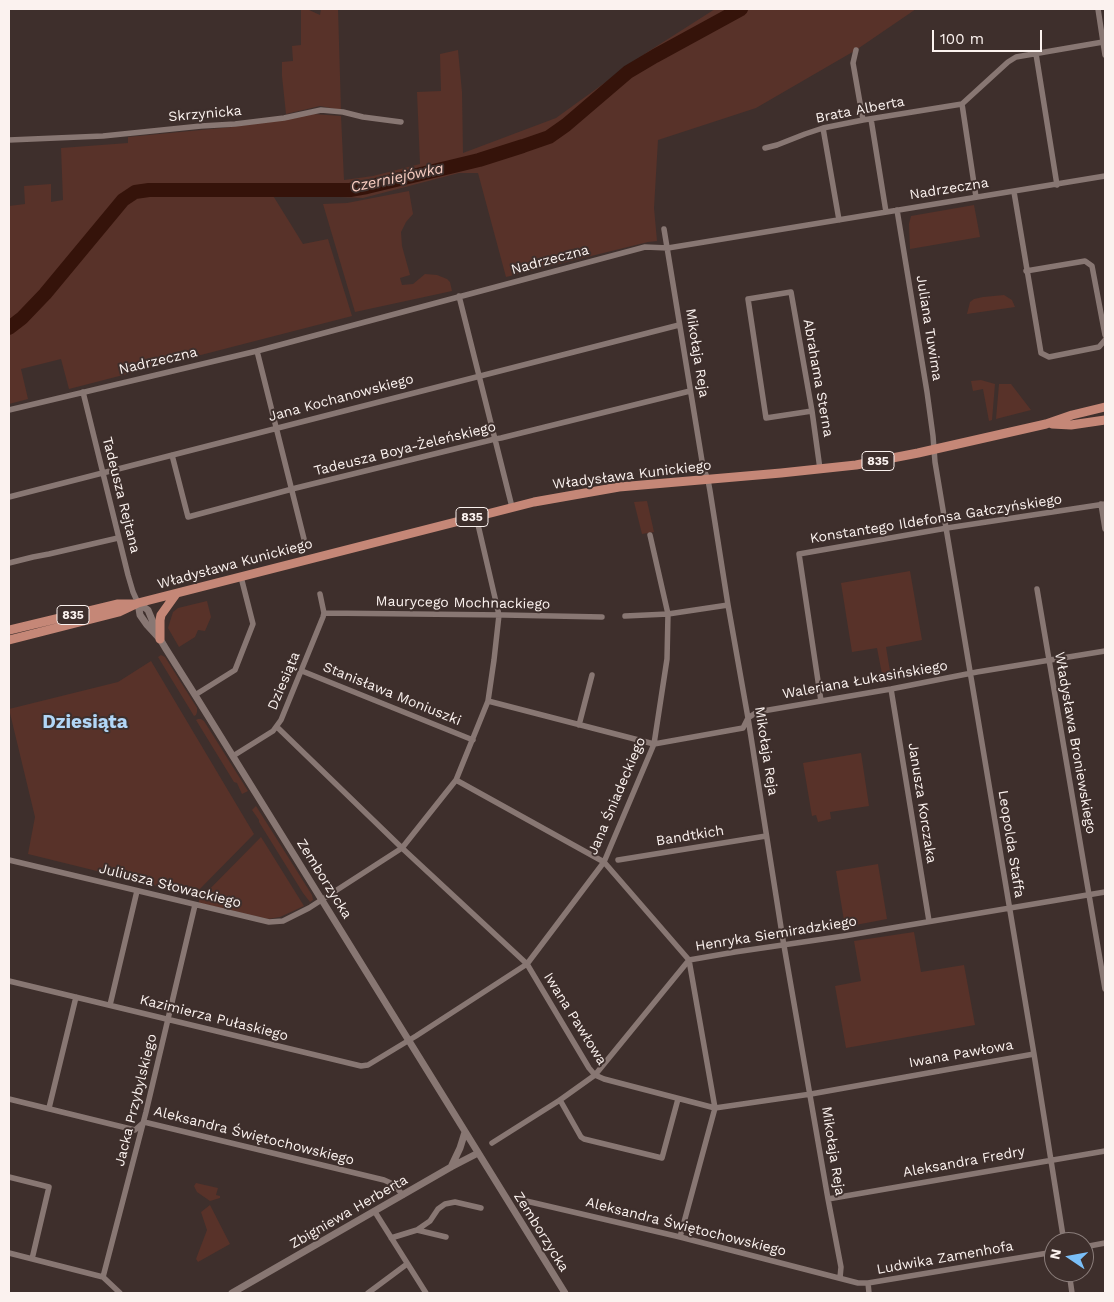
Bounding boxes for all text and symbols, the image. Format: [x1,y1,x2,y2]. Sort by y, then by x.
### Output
scale bar [934,20,1044,52]
text: 100 m [940,30,984,48]
street label: Brata Alberta [814,93,906,127]
street label: Skrzynicka [168,102,242,126]
water label: Czerniejówka [349,159,445,197]
street label: Nadrzeczna [908,174,990,204]
street label: Nadrzeczna [509,242,591,278]
street label: Juliana Tuwima [912,274,946,382]
street label: Mikołaja Reja [682,307,712,399]
street label: Abrahama Sterna [799,318,837,438]
street label: Nadrzeczna [117,344,199,378]
street label: Jana Kochanowskiego [267,371,415,425]
street label: Tadeusza Boya-Żeleńskiego [312,418,498,480]
street label: Tadeusza Rejtana [98,435,144,555]
road number: 835 [862,452,894,471]
street label: Władysława Kunickiego [552,457,712,493]
street label: Konstantego Ildefonsa Gałczyńskiego [809,491,1063,547]
road number: 835 [456,508,488,526]
street label: Władysława Kunickiego [156,535,314,593]
street label: Maurycego Mochnackiego [376,593,550,613]
road number: 835 [57,606,89,624]
street label: Dziesiąta [264,649,304,713]
street label: Władysława Broniewskiego [1051,651,1099,835]
street label: Waleriana Łukasińskiego [781,657,949,703]
street label: Stanisława Moniuszki [320,659,464,729]
street label: Mikołaja Reja [751,705,781,797]
district label: Dziesiąta [42,711,128,733]
street label: Jana Śniadeckiego [585,735,649,857]
street label: Janusza Korczaka [904,741,940,865]
street label: Leopolda Staffa [994,789,1028,899]
street label: Bandtkich [655,822,725,850]
street label: Zemborzycka [293,836,355,922]
street label: Juliusza Słowackiego [97,860,243,912]
street label: Henryka Siemiradzkiego [694,913,858,955]
street label: Iwana Pawłowa [540,970,610,1068]
street label: Kazimierza Pułaskiego [138,991,290,1045]
street label: Jacka Przybylskiego [111,1032,161,1168]
street label: Iwana Pawłowa [907,1037,1015,1071]
street label: Aleksandra Świętochowskiego [152,1103,356,1169]
street label: Mikołaja Reja [818,1105,848,1197]
street label: Aleksandra Fredry [902,1143,1026,1181]
street label: Zbigniewa Herberta [287,1171,411,1253]
street label: Zemborzycka [510,1189,572,1275]
street label: Aleksandra Świętochowskiego [584,1194,788,1260]
north arrow [1044,1232,1094,1282]
street label: Ludwika Zamenhofa [875,1238,1015,1278]
text: N [1046,1247,1064,1261]

